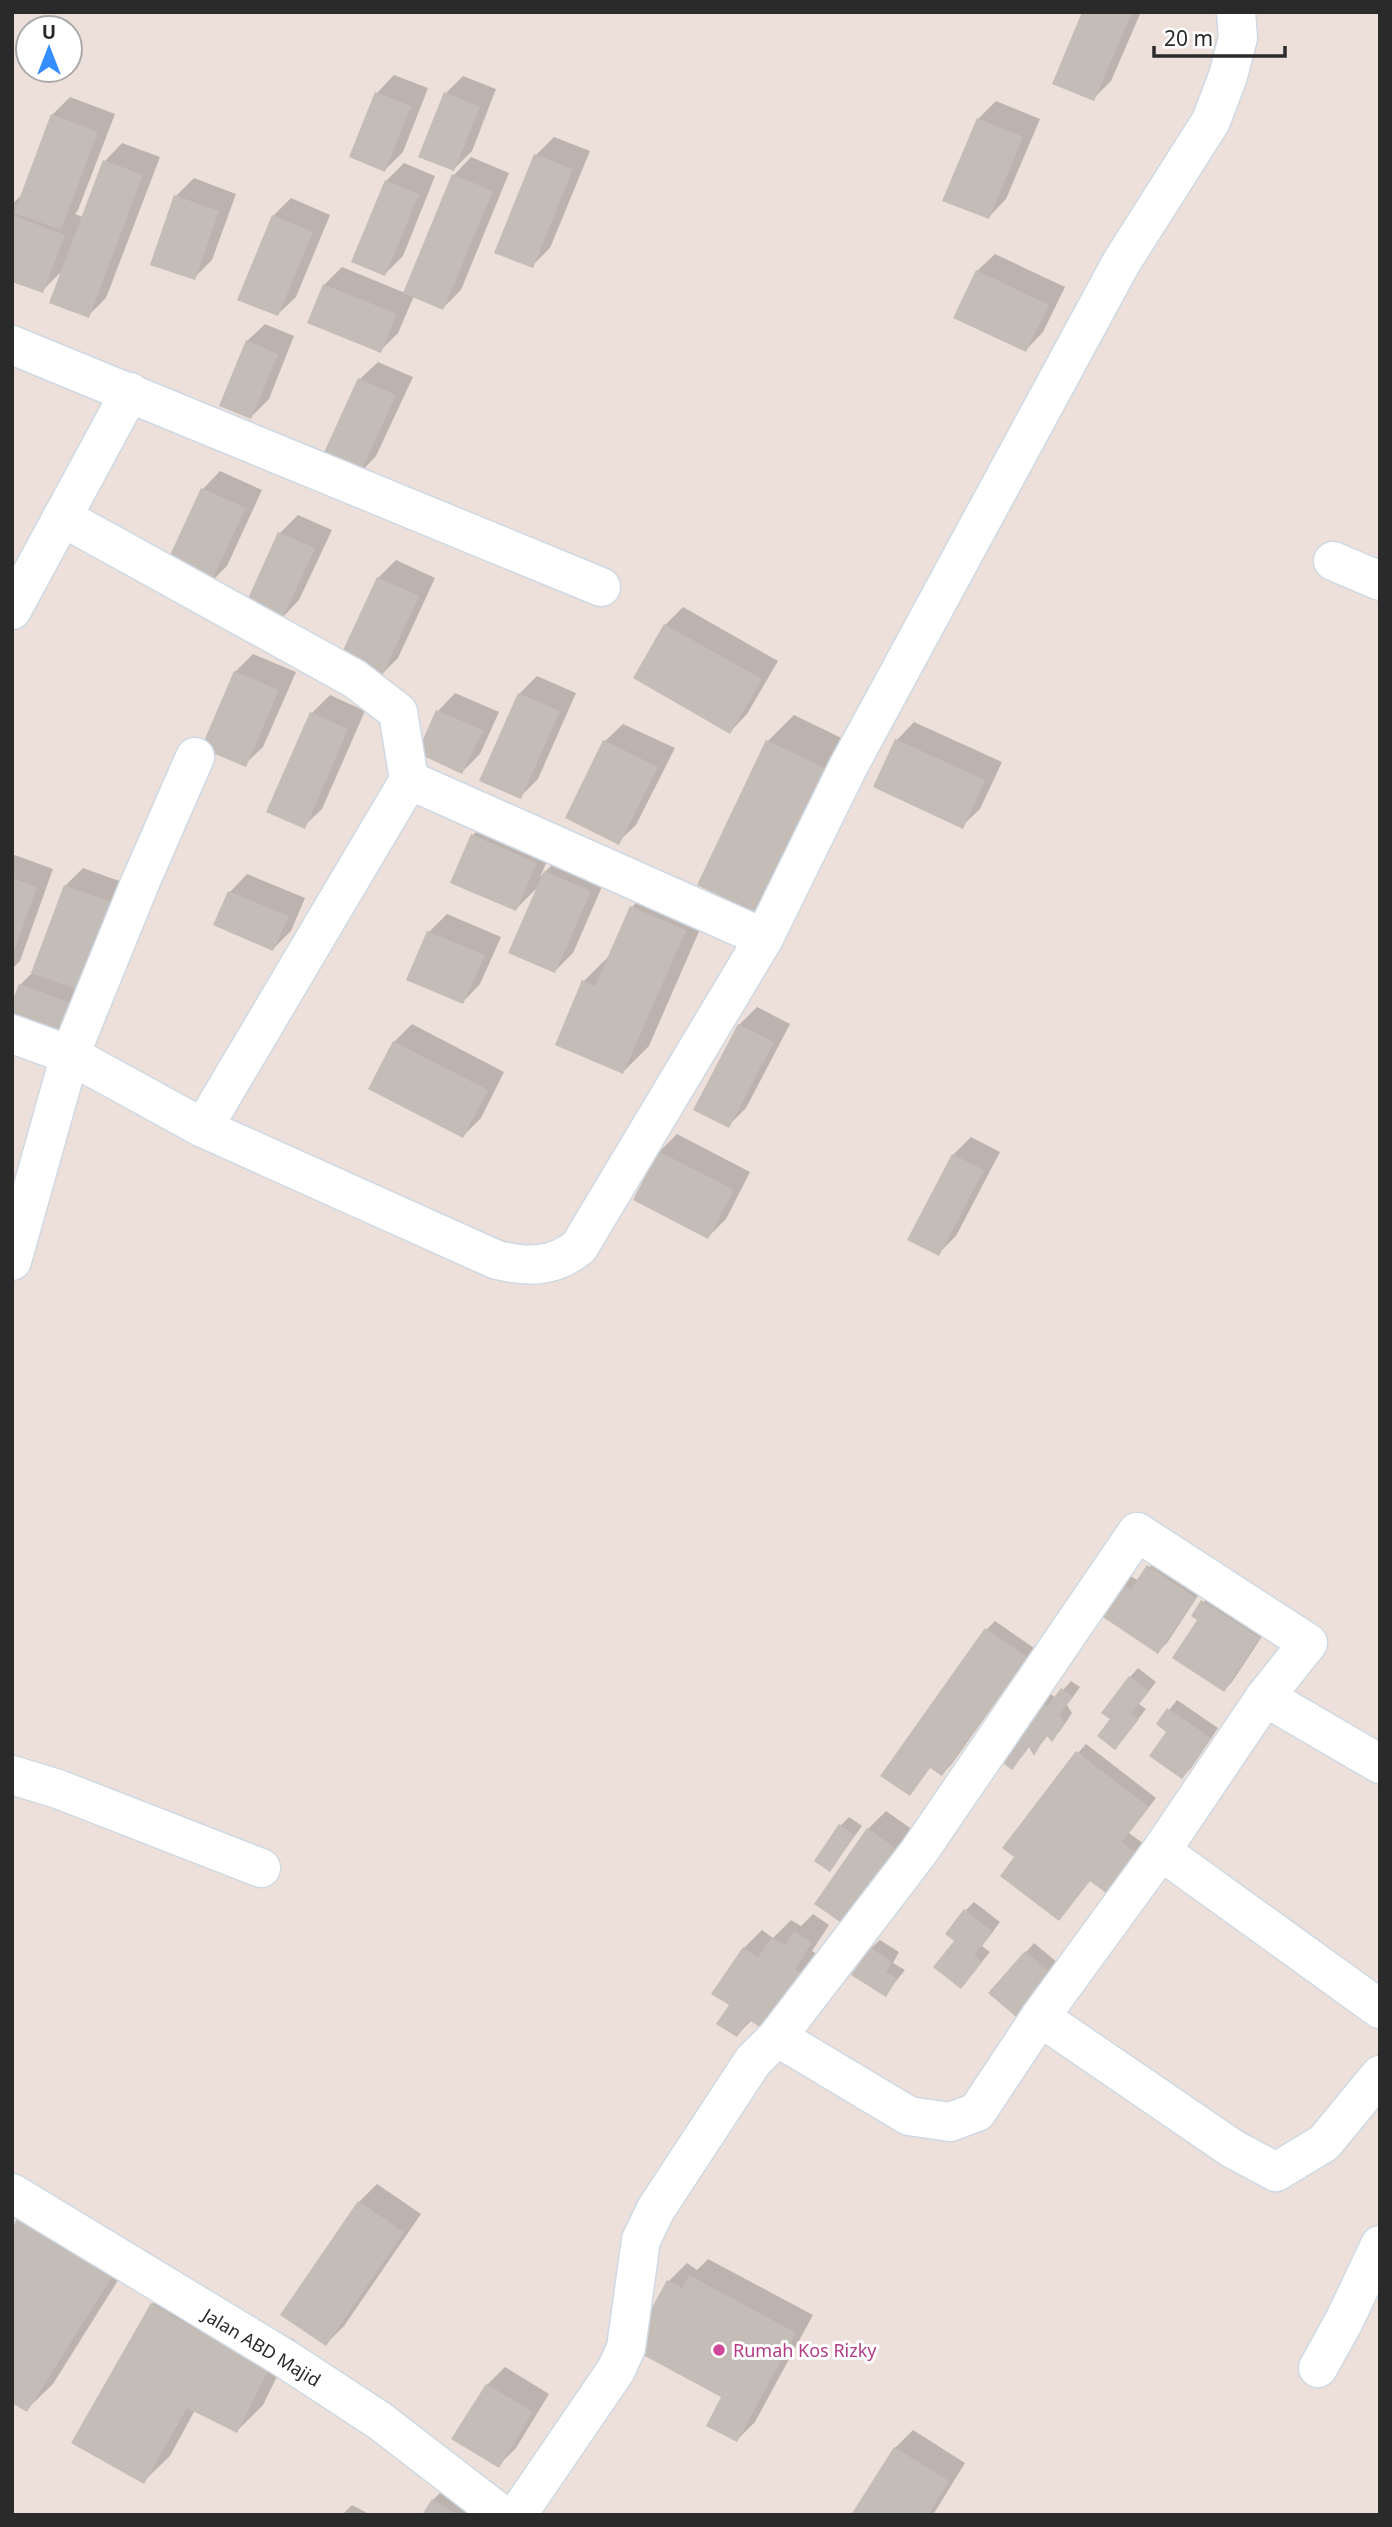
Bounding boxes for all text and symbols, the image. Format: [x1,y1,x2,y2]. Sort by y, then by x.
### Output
north arrow [14,14,84,84]
scale bar [1154,14,1285,58]
text: U [42,19,56,45]
text: 20 m [1164,24,1213,52]
street label: Jalan ABD Majid [197,2301,325,2392]
place label: Rumah Kos Rizky [733,2338,877,2362]
marker: Rumah Kos Rizky [711,2342,727,2358]

